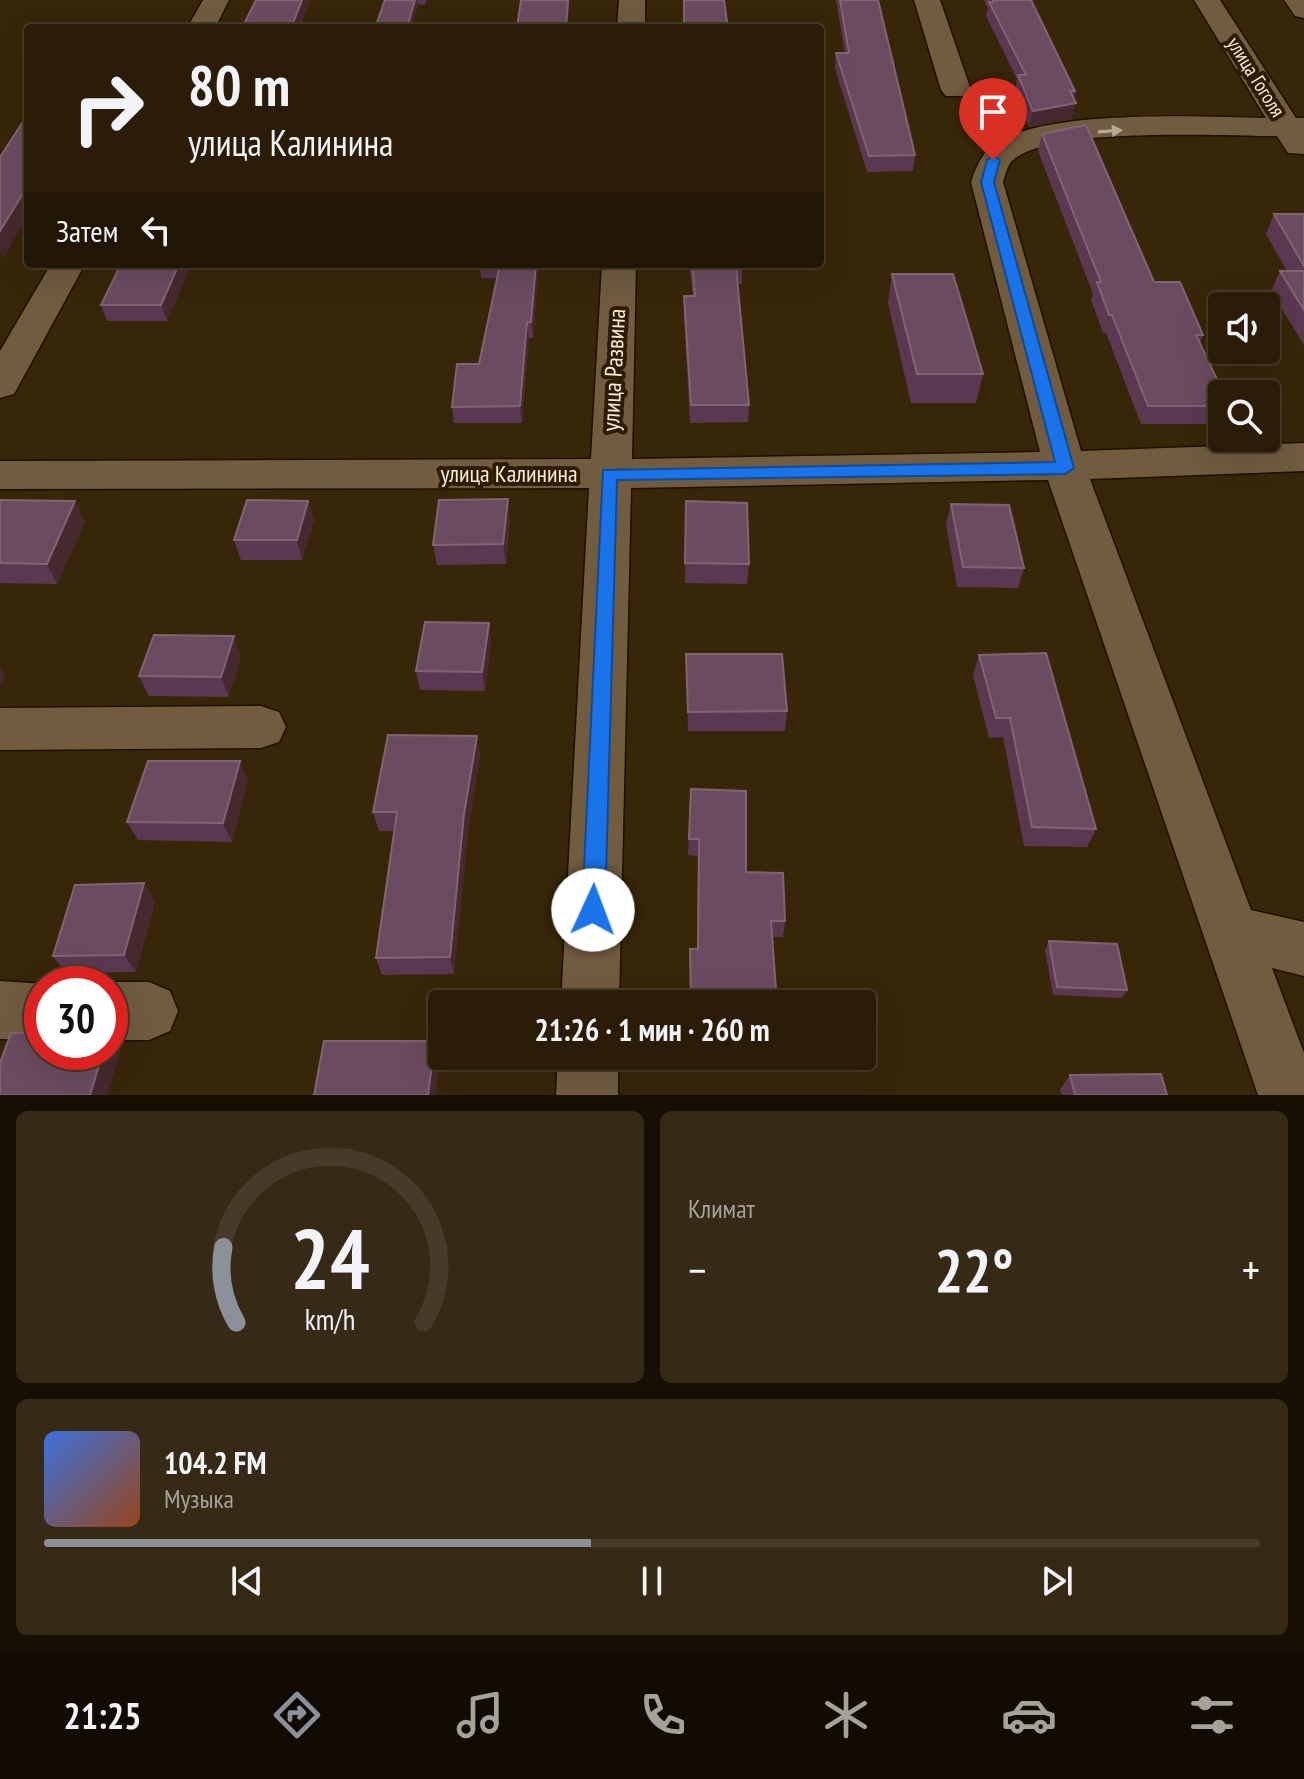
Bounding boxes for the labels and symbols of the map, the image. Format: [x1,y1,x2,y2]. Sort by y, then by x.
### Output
street label: улица Гоголя [1221,32,1291,122]
pin [959,78,1027,160]
one-way arrow [1098,124,1123,137]
street label: улица Развина [595,308,632,432]
street label: улица Калинина [440,458,578,489]
position arrow [551,868,635,952]
speed limit sign: 30 [24,966,128,1070]

